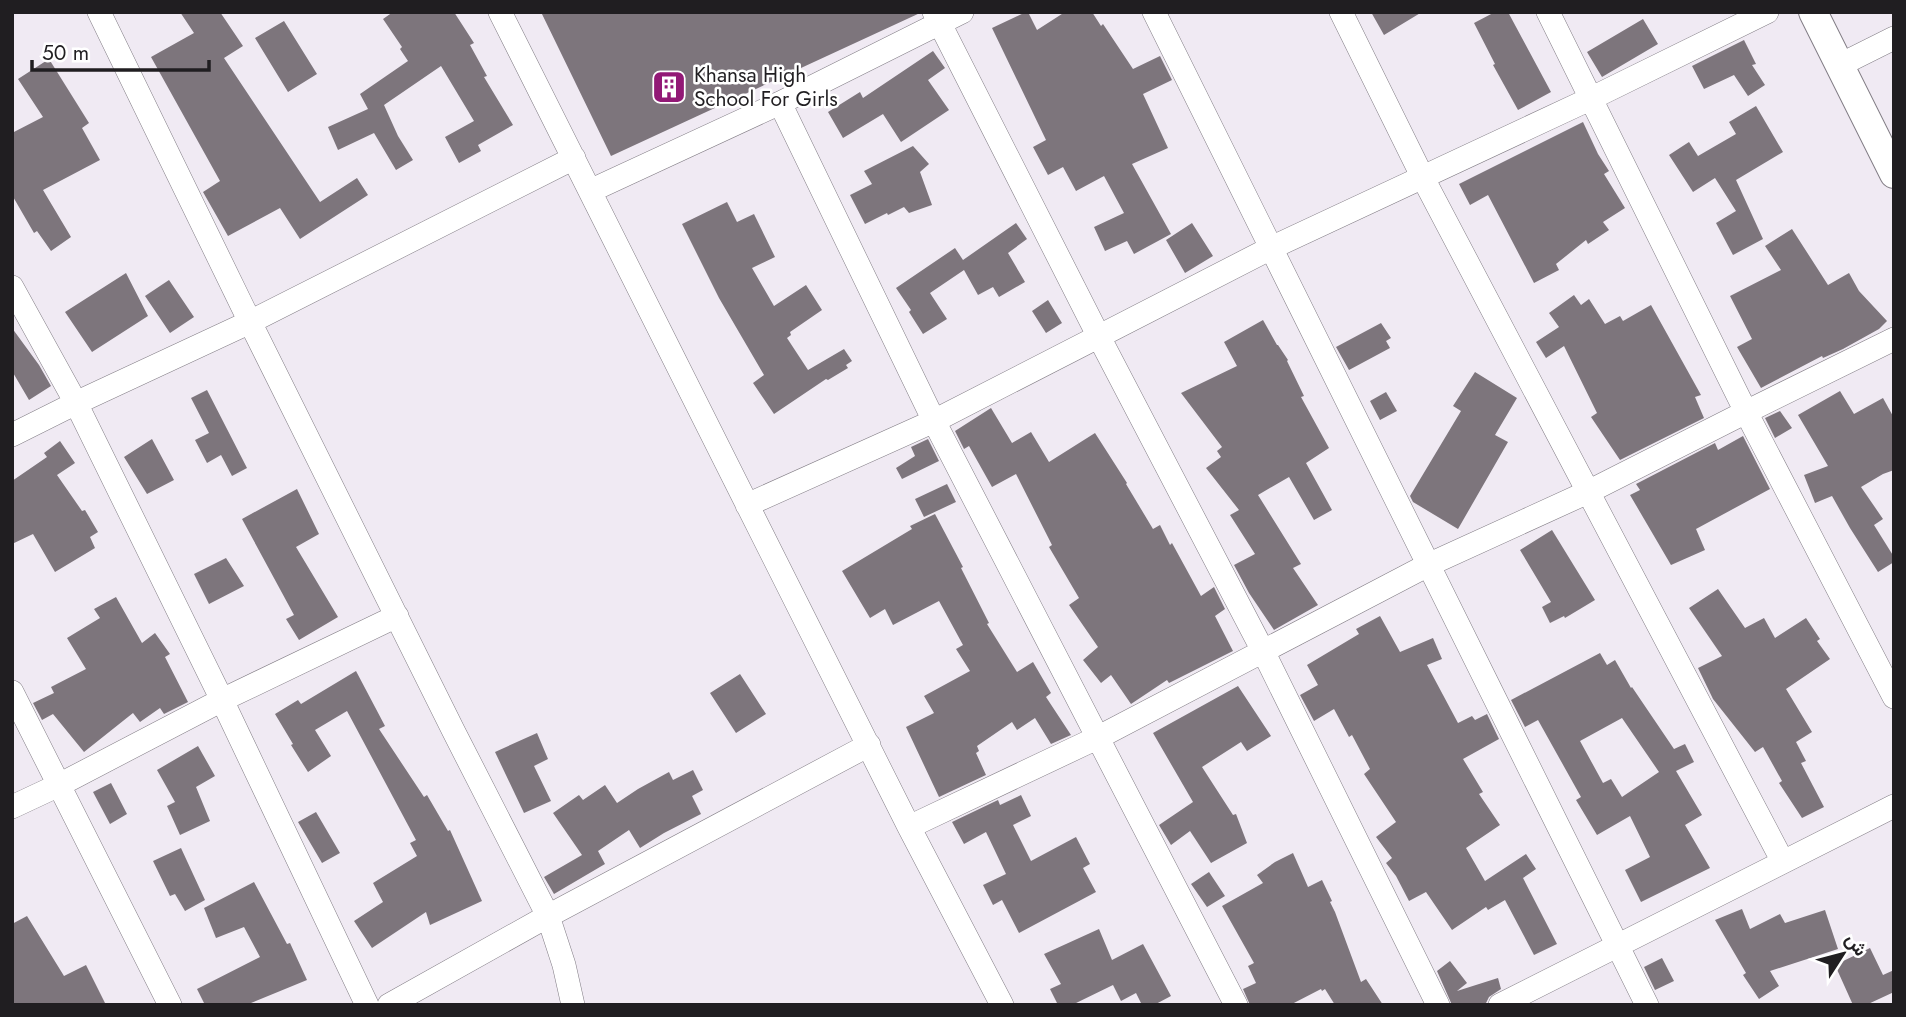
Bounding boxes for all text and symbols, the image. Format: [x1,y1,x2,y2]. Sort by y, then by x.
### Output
scale bar [32,28,208,72]
text: 50 m [42,38,89,68]
place label: Khansa High School For Girls [694,60,838,114]
building icon: Khansa High School For Girls [650,68,688,106]
north arrow [1808,919,1878,989]
text: ش [1839,927,1874,962]

